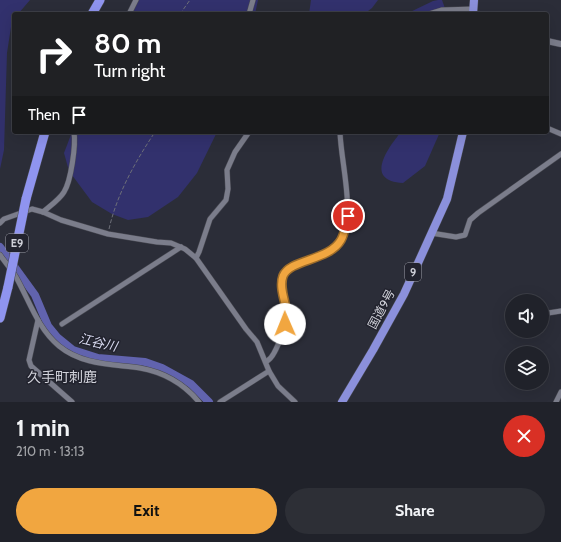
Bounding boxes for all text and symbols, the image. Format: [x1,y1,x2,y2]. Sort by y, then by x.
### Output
text: 80 m [94,26,161,60]
icon: right [28,28,80,80]
text: Turn right [94,60,165,82]
icon: arrive [68,104,90,126]
text: Then [28,106,60,124]
pin [331,199,365,233]
icon: arrive [337,205,359,227]
road number: E9 [6,234,28,252]
road number: 9 [405,263,421,281]
street label: 国道9号 [364,287,398,331]
map controls [505,294,549,390]
button: sound [505,294,549,338]
position arrow [264,303,306,345]
water label: 江谷川 [77,330,121,355]
button: layers [505,346,549,390]
district label: 久手町刺鹿 [27,368,97,386]
text: 1 min [16,413,70,442]
button: close [503,415,545,457]
text: 210 m · 13:13 [16,443,85,459]
button: Exit [16,488,277,534]
button: Share [285,488,545,534]

